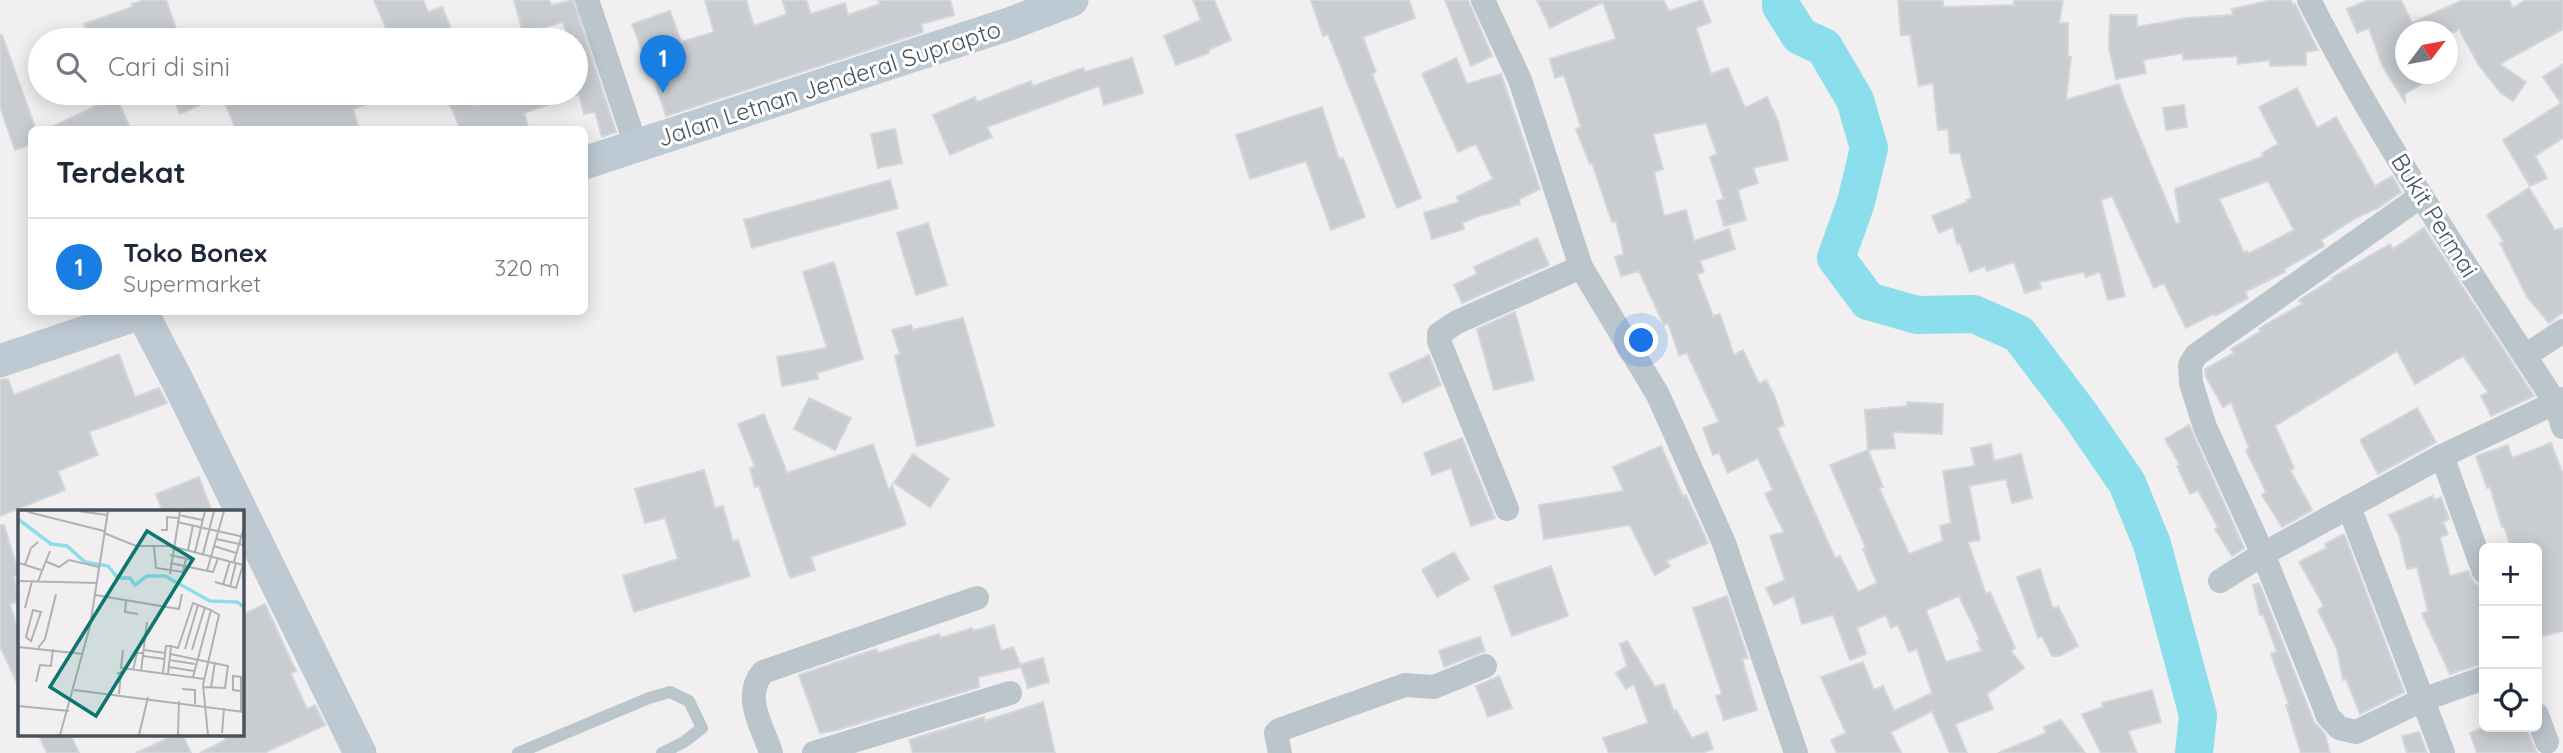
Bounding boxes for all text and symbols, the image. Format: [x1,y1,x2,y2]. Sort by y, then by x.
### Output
street label: Jalan Letnan Jenderal Suprapto [654,13,1004,153]
north arrow [2395,21,2458,84]
search box [28,28,588,105]
pin: 1 [640,35,686,93]
icon: search [52,48,90,86]
text: Cari di sini [108,50,230,83]
street label: Bukit Permai [2385,148,2485,282]
text: Terdekat [56,153,186,191]
text: Toko Bonex [123,236,267,269]
text: 1 [75,253,83,282]
text: 320 m [494,253,560,282]
text: Supermarket [123,269,261,298]
your location [1624,323,1658,357]
inset map [18,510,243,736]
map controls [2479,543,2542,732]
button: + [2479,543,2542,606]
button: − [2479,606,2542,669]
button: locate [2479,669,2542,732]

